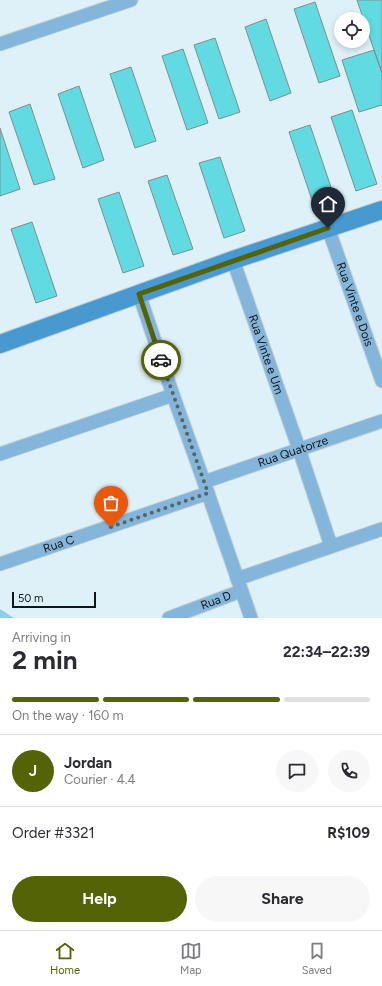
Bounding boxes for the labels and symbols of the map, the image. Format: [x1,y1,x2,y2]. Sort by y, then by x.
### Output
pin [311,187,345,228]
street label: Rua Vinte e Dois [334,260,376,349]
street label: Rua Vinte e Um [246,313,286,396]
courier [141,340,181,380]
street label: Rua Quatorze [256,433,330,470]
pin [94,486,128,527]
street label: Rua C [41,532,76,556]
street label: Rua D [199,588,233,613]
scale bar [12,590,96,609]

